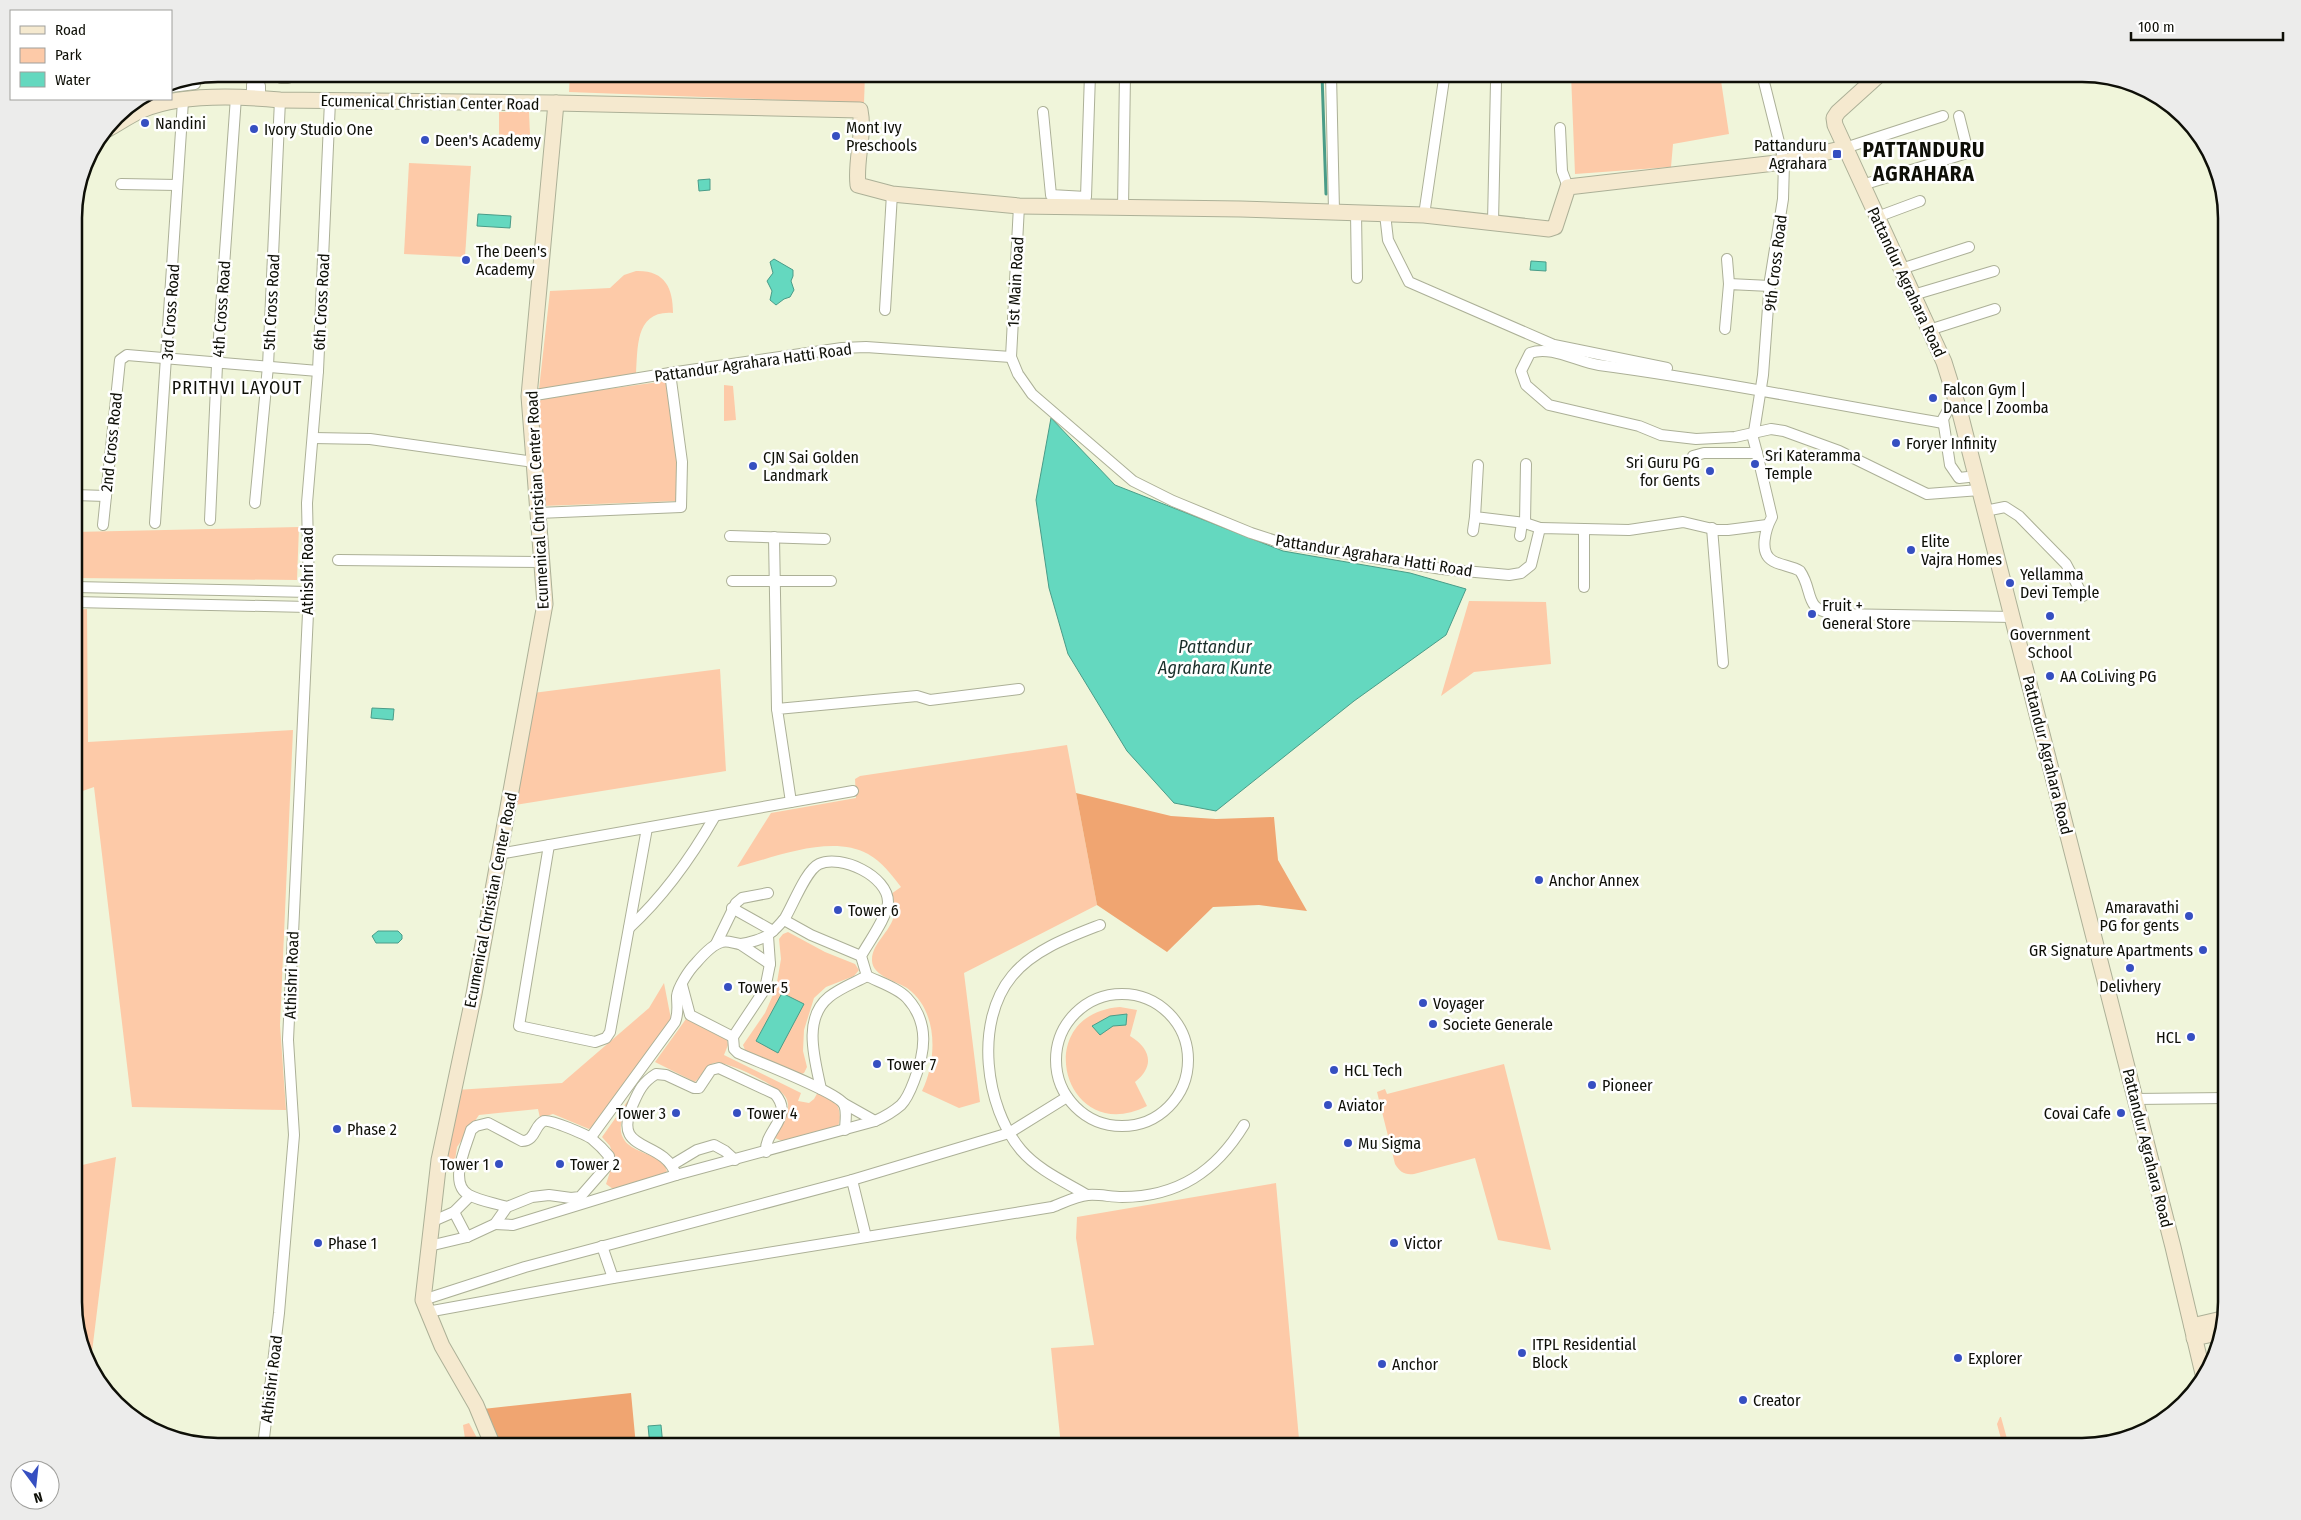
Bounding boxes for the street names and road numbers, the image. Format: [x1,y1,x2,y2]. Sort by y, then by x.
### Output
street label: Ecumenical Christian Center Road [320,91,540,114]
street label: Pattandur Agrahara Road [1863,204,1950,360]
street label: 9th Cross Road [1760,214,1791,312]
street label: 1st Main Road [1004,236,1027,328]
street label: 5th Cross Road [259,253,284,351]
street label: 6th Cross Road [309,253,334,351]
street label: 4th Cross Road [209,260,234,358]
street label: 3rd Cross Road [158,263,183,361]
street label: Pattandur Agrahara Hatti Road [653,339,853,386]
street label: Ecumenical Christian Center Road [522,390,553,610]
street label: 2nd Cross Road [97,391,126,493]
street label: Athishri Road [298,527,317,615]
street label: Pattandur Agrahara Hatti Road [1274,531,1474,580]
street label: Pattandur Agrahara Road [2019,674,2076,837]
street label: Ecumenical Christian Center Road [460,791,521,1009]
street label: Athishri Road [280,931,303,1019]
street label: Pattandur Agrahara Road [2119,1067,2176,1230]
street label: Athishri Road [257,1334,286,1424]

